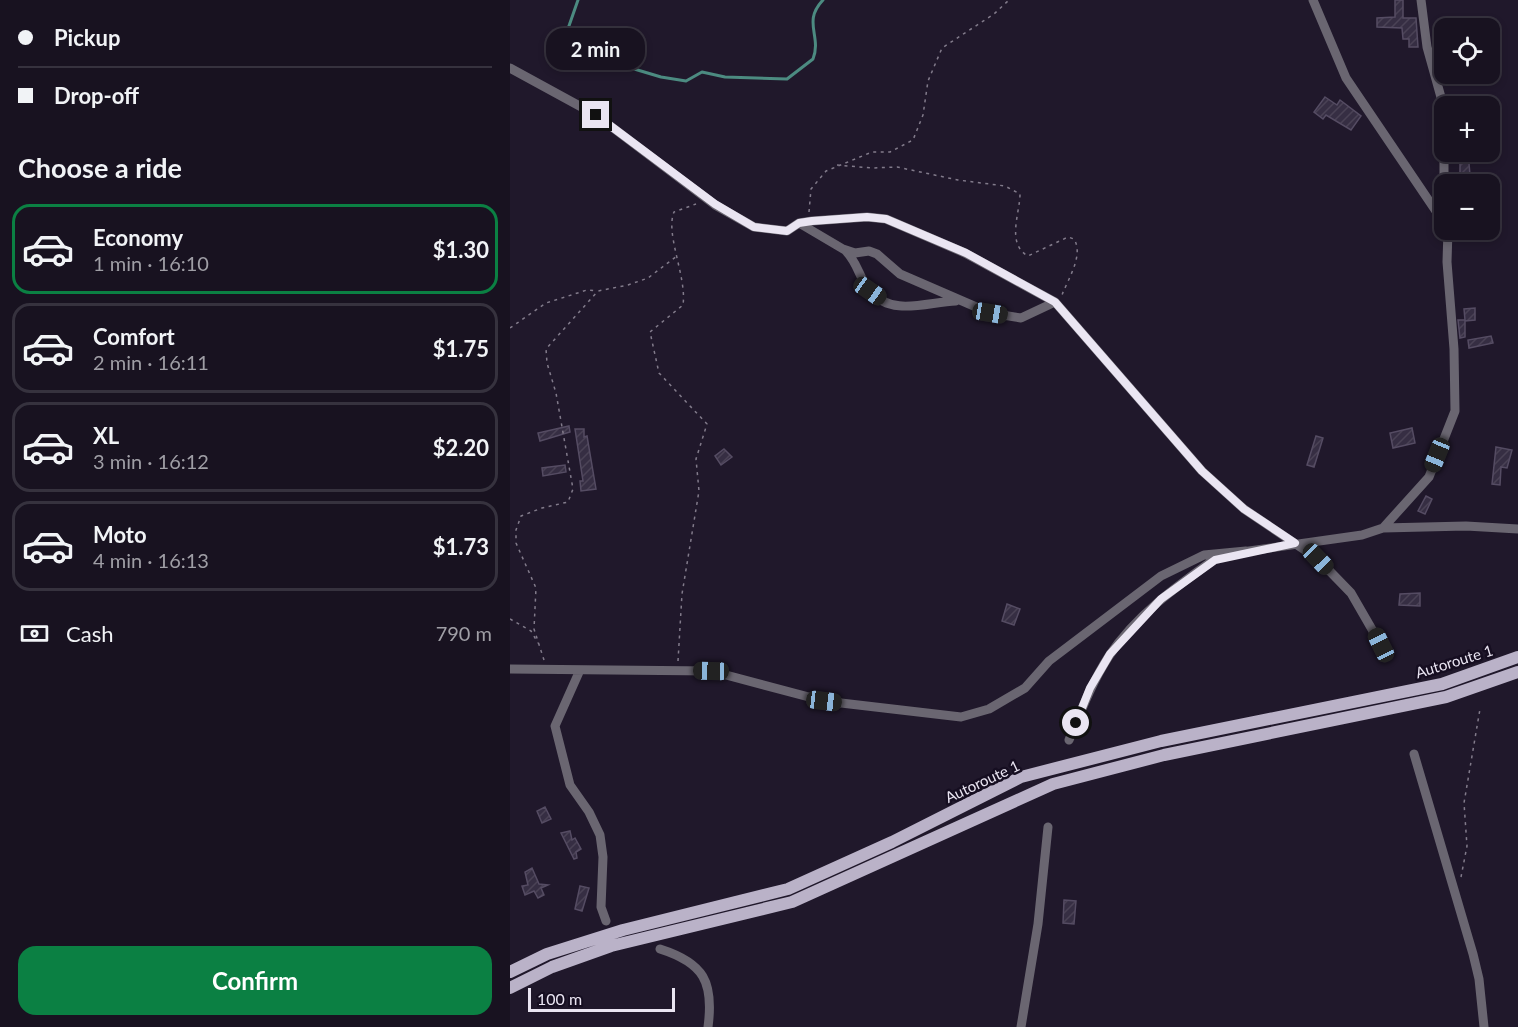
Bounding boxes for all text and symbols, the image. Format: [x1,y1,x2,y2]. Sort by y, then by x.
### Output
map controls [1434,18,1500,240]
button: locate [1434,18,1500,84]
text: Pickup [54,24,120,51]
callout: 2 min [546,28,646,70]
text: 2 min [571,37,620,61]
text: Drop-off [54,82,139,109]
button: + [1434,96,1500,162]
route end [582,101,609,128]
text: Choose a ride [18,151,182,184]
button: − [1434,174,1500,240]
icon: car [21,222,75,276]
text: Economy [93,224,183,251]
text: $1.30 [433,236,489,263]
text: 1 min · 16:10 [93,251,209,275]
car [850,273,890,309]
car [971,301,1009,325]
icon: car [21,321,75,375]
text: Comfort [93,323,175,350]
text: $1.75 [433,335,489,362]
text: 2 min · 16:11 [93,350,209,374]
icon: car [21,420,75,474]
text: XL [93,422,119,449]
text: $2.20 [433,434,489,461]
car [1422,435,1452,475]
text: 3 min · 16:12 [93,449,209,473]
icon: car [21,519,75,573]
text: Moto [93,521,147,548]
text: $1.73 [433,533,489,560]
car [1299,540,1337,578]
text: 4 min · 16:13 [93,548,209,572]
icon: cash [18,617,51,650]
text: Cash [66,620,113,647]
text: 790 m [436,621,492,645]
car [1365,625,1397,665]
street label: Autoroute 1 [1413,641,1495,681]
car [693,662,729,680]
car [805,690,843,712]
route start [1062,709,1089,736]
street label: Autoroute 1 [942,756,1022,806]
button: Confirm [18,946,492,1015]
scale bar [528,985,675,1012]
text: 100 m [537,989,582,1008]

